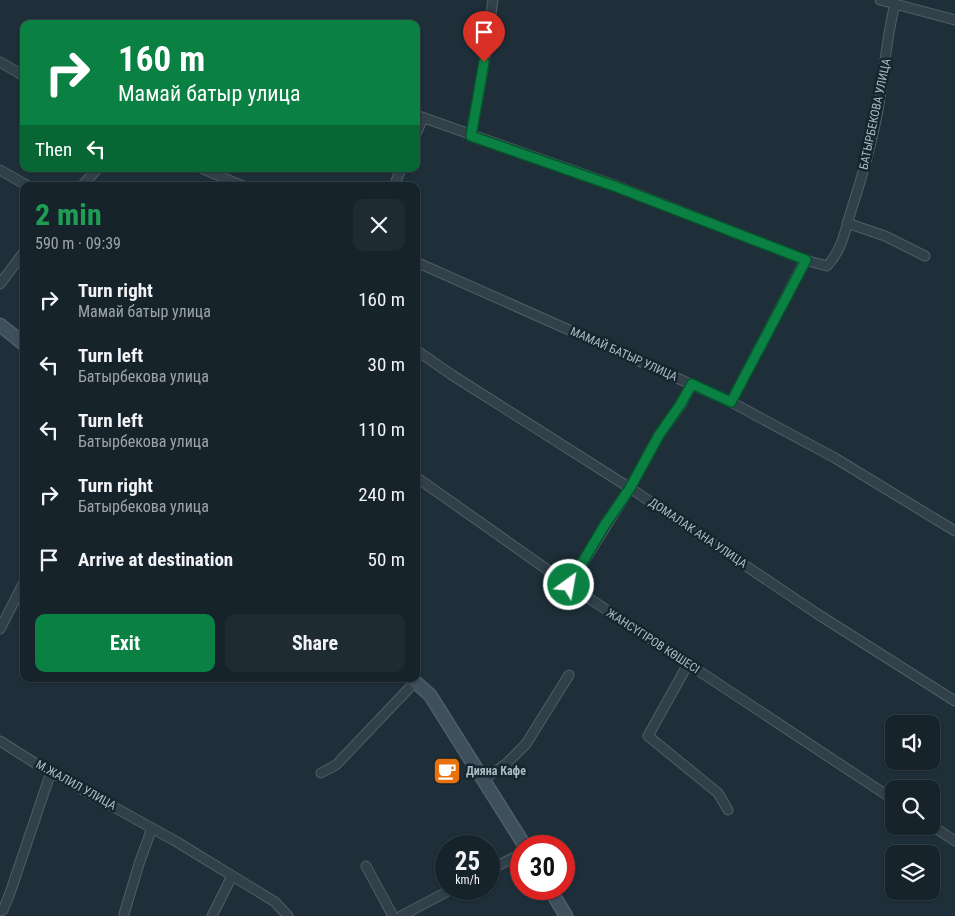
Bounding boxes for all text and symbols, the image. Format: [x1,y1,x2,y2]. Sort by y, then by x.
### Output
pin [463,11,505,62]
icon: arrive [470,18,498,46]
text: 160 m [118,39,205,80]
icon: right [35,40,100,105]
street label: БАТЫРБЕКОВА УЛИЦА [856,57,894,171]
text: Мамай батыр улица [118,81,301,106]
icon: left [82,135,110,163]
text: Then [35,138,72,161]
text: 2 min [35,197,102,232]
button: close [353,199,405,251]
text: 590 m · 09:39 [35,234,121,253]
text: Turn right [78,279,153,302]
icon: right [35,286,63,314]
text: 160 m [358,288,405,311]
text: Мамай батыр улица [78,302,211,321]
street label: МАМАЙ БАТЫР УЛИЦА [568,323,680,384]
text: Turn left [78,344,143,367]
icon: left [35,351,63,379]
text: 30 m [368,353,405,376]
text: Батырбекова улица [78,367,209,386]
text: Turn left [78,409,143,432]
icon: left [35,416,63,444]
text: 110 m [358,418,405,441]
text: Батырбекова улица [78,432,209,451]
text: Turn right [78,474,153,497]
icon: right [35,481,63,509]
text: 240 m [358,483,405,506]
street label: ДОМАЛАК АНА УЛИЦА [646,495,750,571]
text: Батырбекова улица [78,497,209,516]
icon: arrive [35,546,63,574]
text: Arrive at destination [78,548,233,571]
text: 50 m [368,548,405,571]
position arrow [542,558,594,610]
street label: ЖАНСҮГІРОВ КӨШЕСІ [604,606,702,676]
button: Exit [35,614,215,672]
button: Share [225,614,405,672]
map controls [885,715,940,900]
button: sound [885,715,940,770]
cafe icon: Дияна Кафе [432,756,462,786]
street label: М.ЖАЛИЛ УЛИЦА [33,757,119,813]
place label: Дияна Кафе [466,764,526,778]
button: search [885,780,940,835]
speed limit sign: 30 [510,835,575,900]
button: layers [885,845,940,900]
text: 25 [455,847,480,876]
text: km/h [455,873,480,887]

